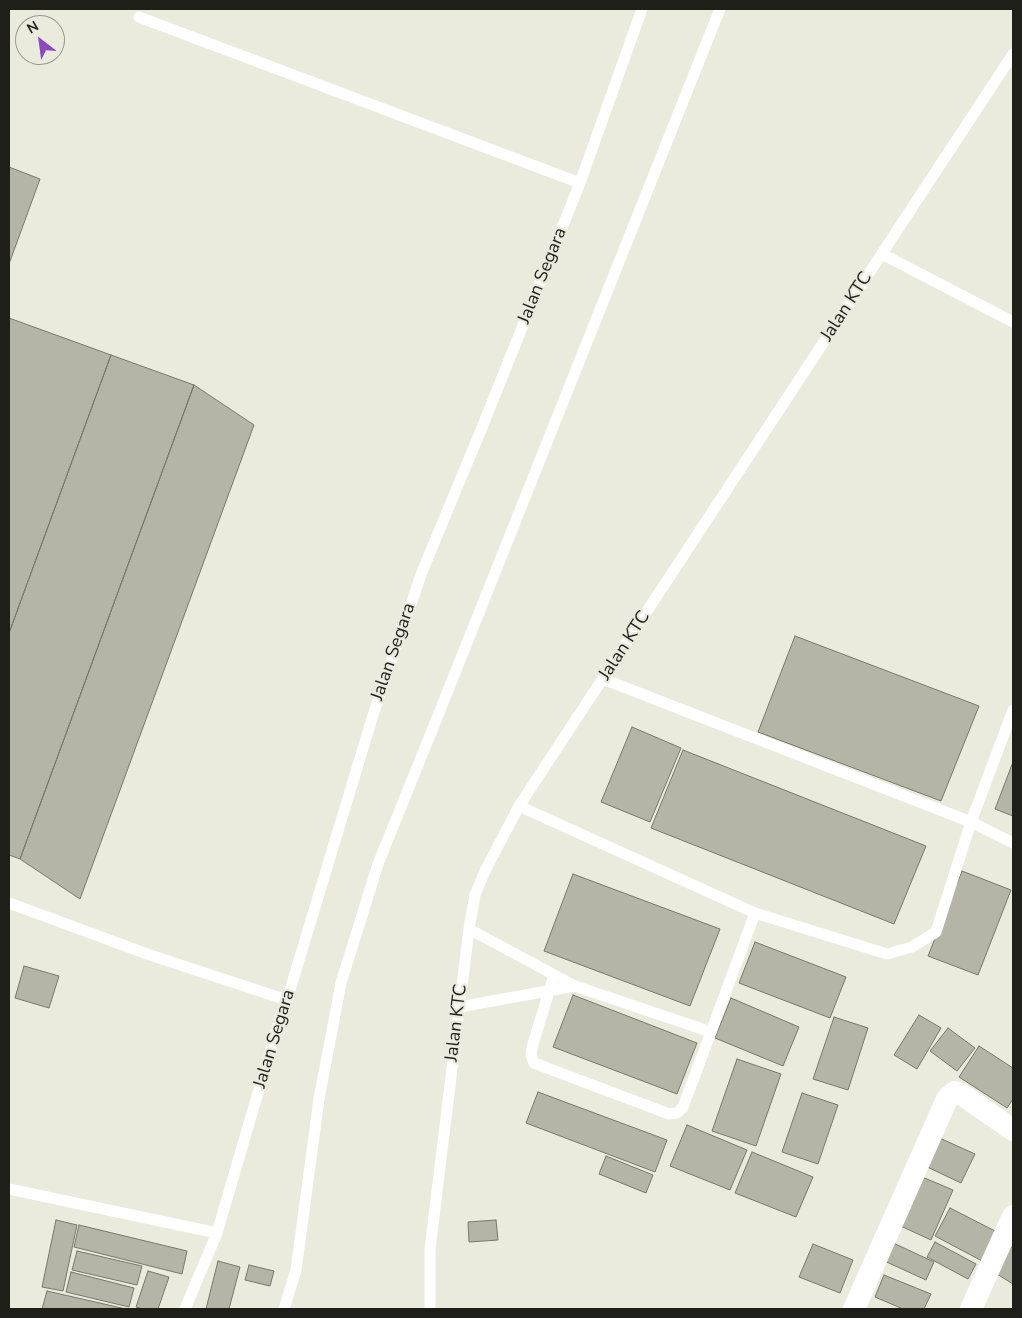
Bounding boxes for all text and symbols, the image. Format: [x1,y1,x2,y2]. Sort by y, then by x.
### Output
north arrow [15,15,65,65]
text: N [23,17,42,38]
street label: Jalan Segara [514,225,572,327]
street label: Jalan KTC [817,268,877,346]
street label: Jalan Segara [367,600,421,704]
street label: Jalan KTC [595,607,655,685]
street label: Jalan KTC [442,983,472,1063]
street label: Jalan Segara [250,987,300,1091]

